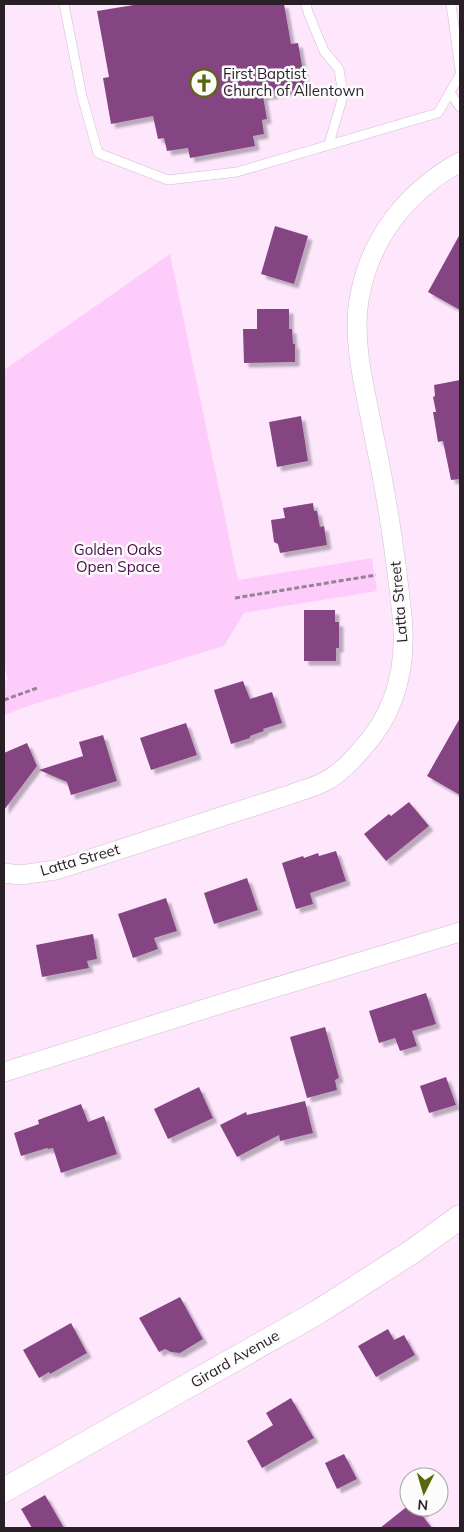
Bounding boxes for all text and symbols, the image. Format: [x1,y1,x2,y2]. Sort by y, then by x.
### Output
place label: First Baptist Church of Allentown [223,64,364,100]
church icon: First Baptist Church of Allentown [189,68,219,98]
park label: Golden Oaks Open Space [74,540,162,576]
street label: Latta Street [385,560,412,644]
street label: Latta Street [38,839,122,880]
street label: Girard Avenue [187,1325,283,1392]
north arrow [399,1467,449,1517]
text: N [417,1496,429,1514]

